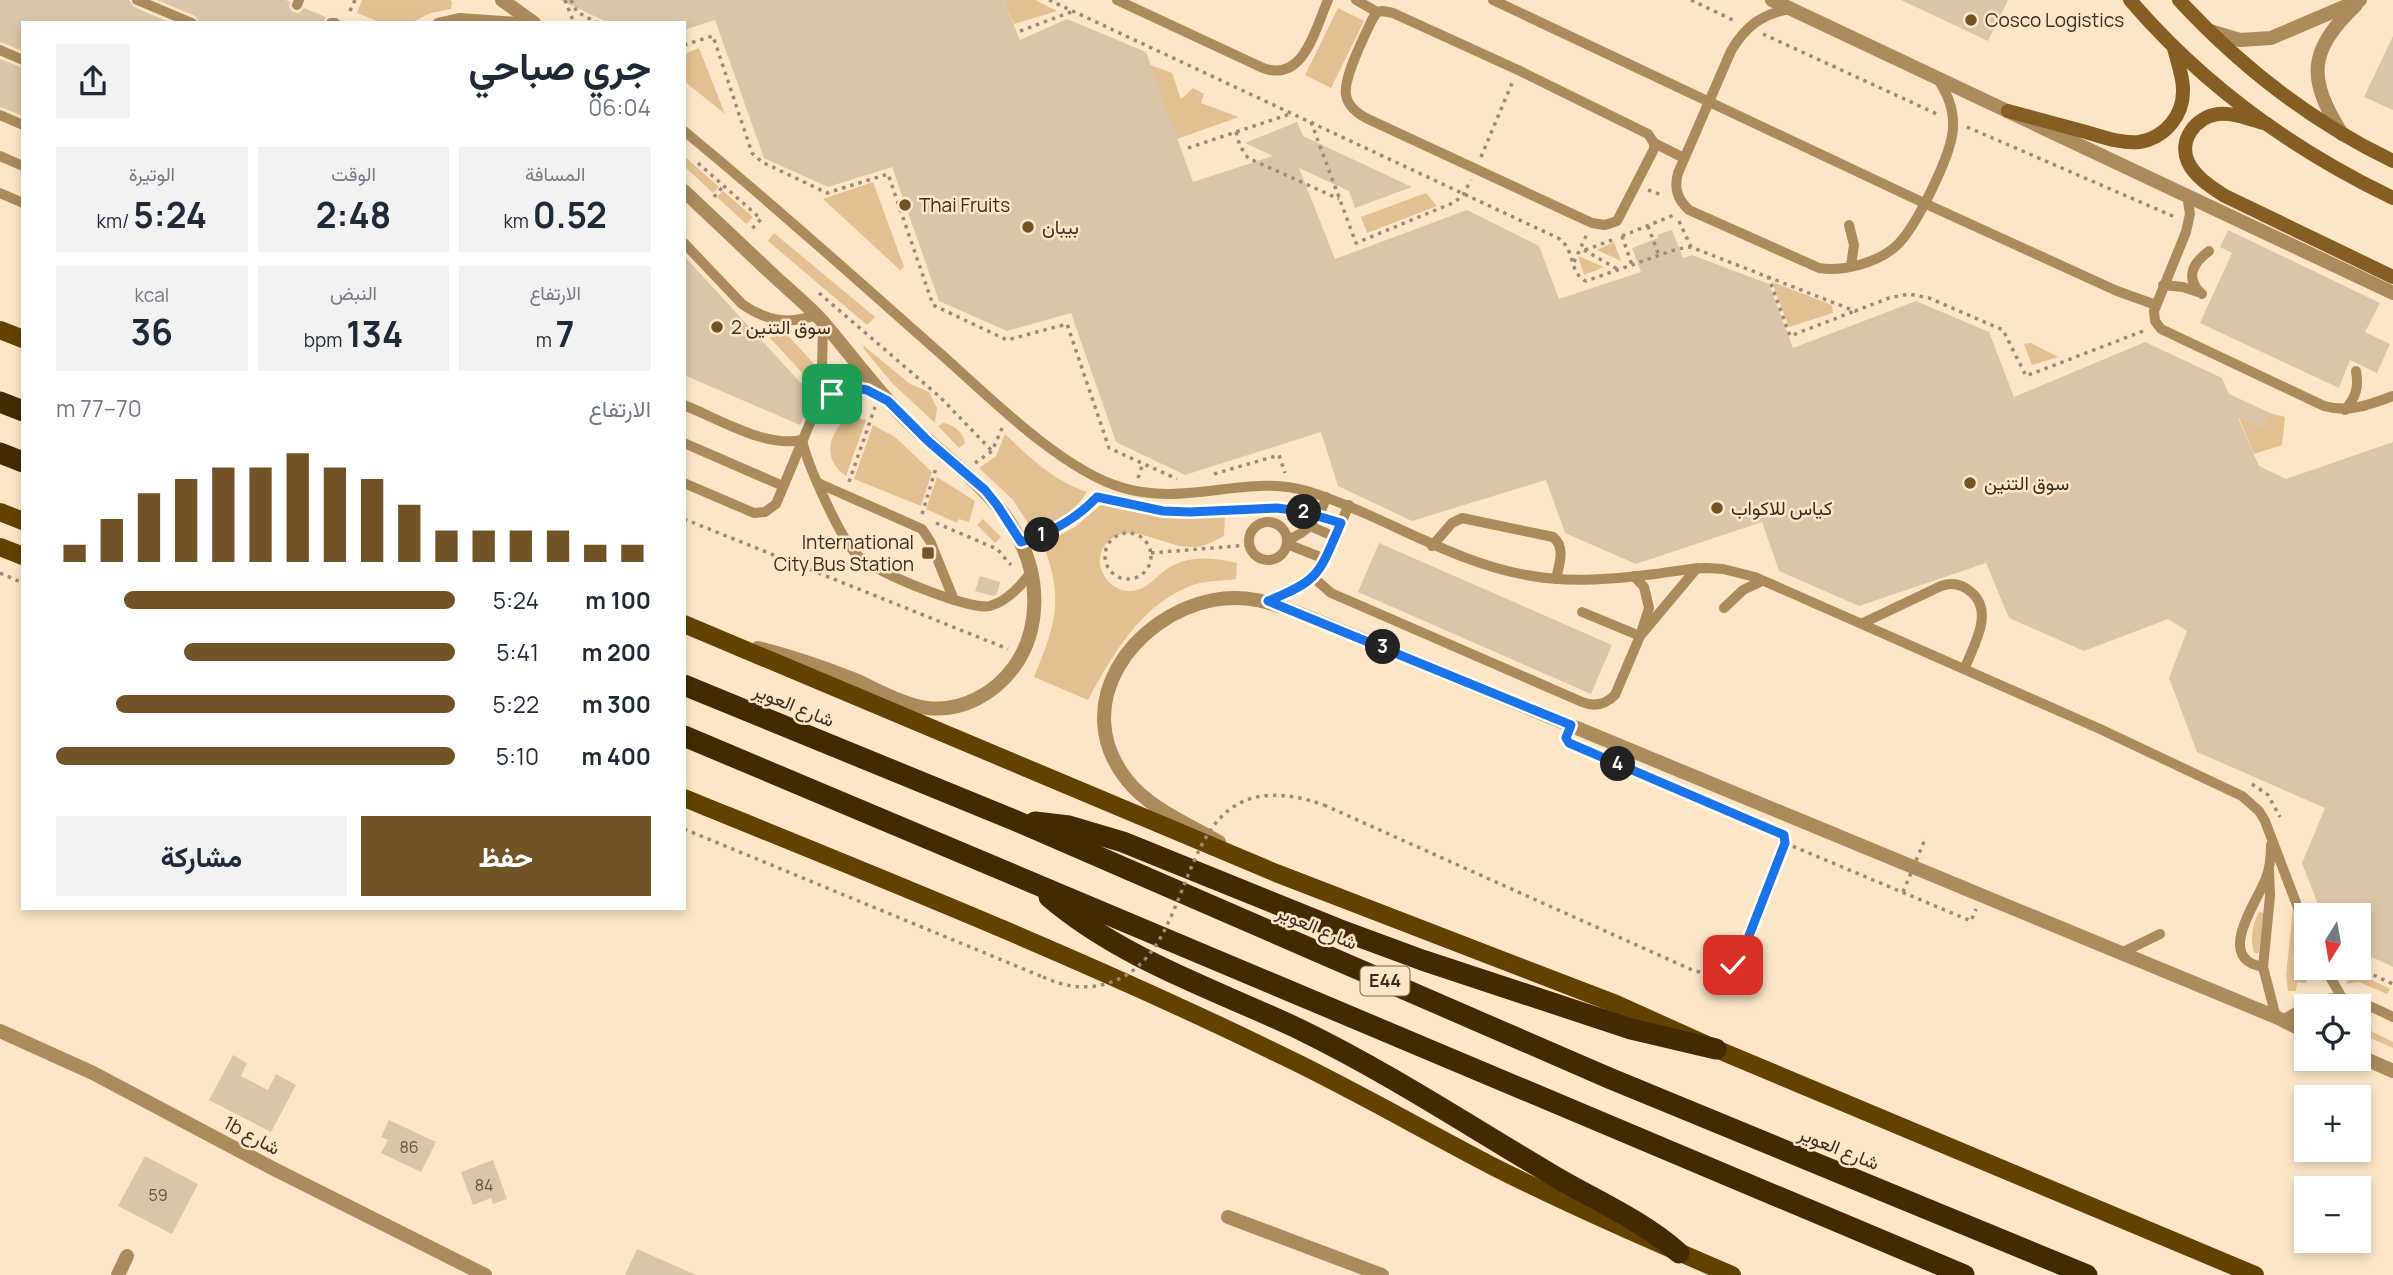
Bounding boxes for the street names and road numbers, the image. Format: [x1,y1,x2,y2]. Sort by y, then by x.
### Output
street label: شارع العوير [749,677,838,733]
street label: شارع العوير [1272,898,1361,956]
road number: E44 [1360,966,1410,996]
street label: 1b شارع [219,1109,285,1161]
street label: شارع العوير [1794,1120,1883,1176]

